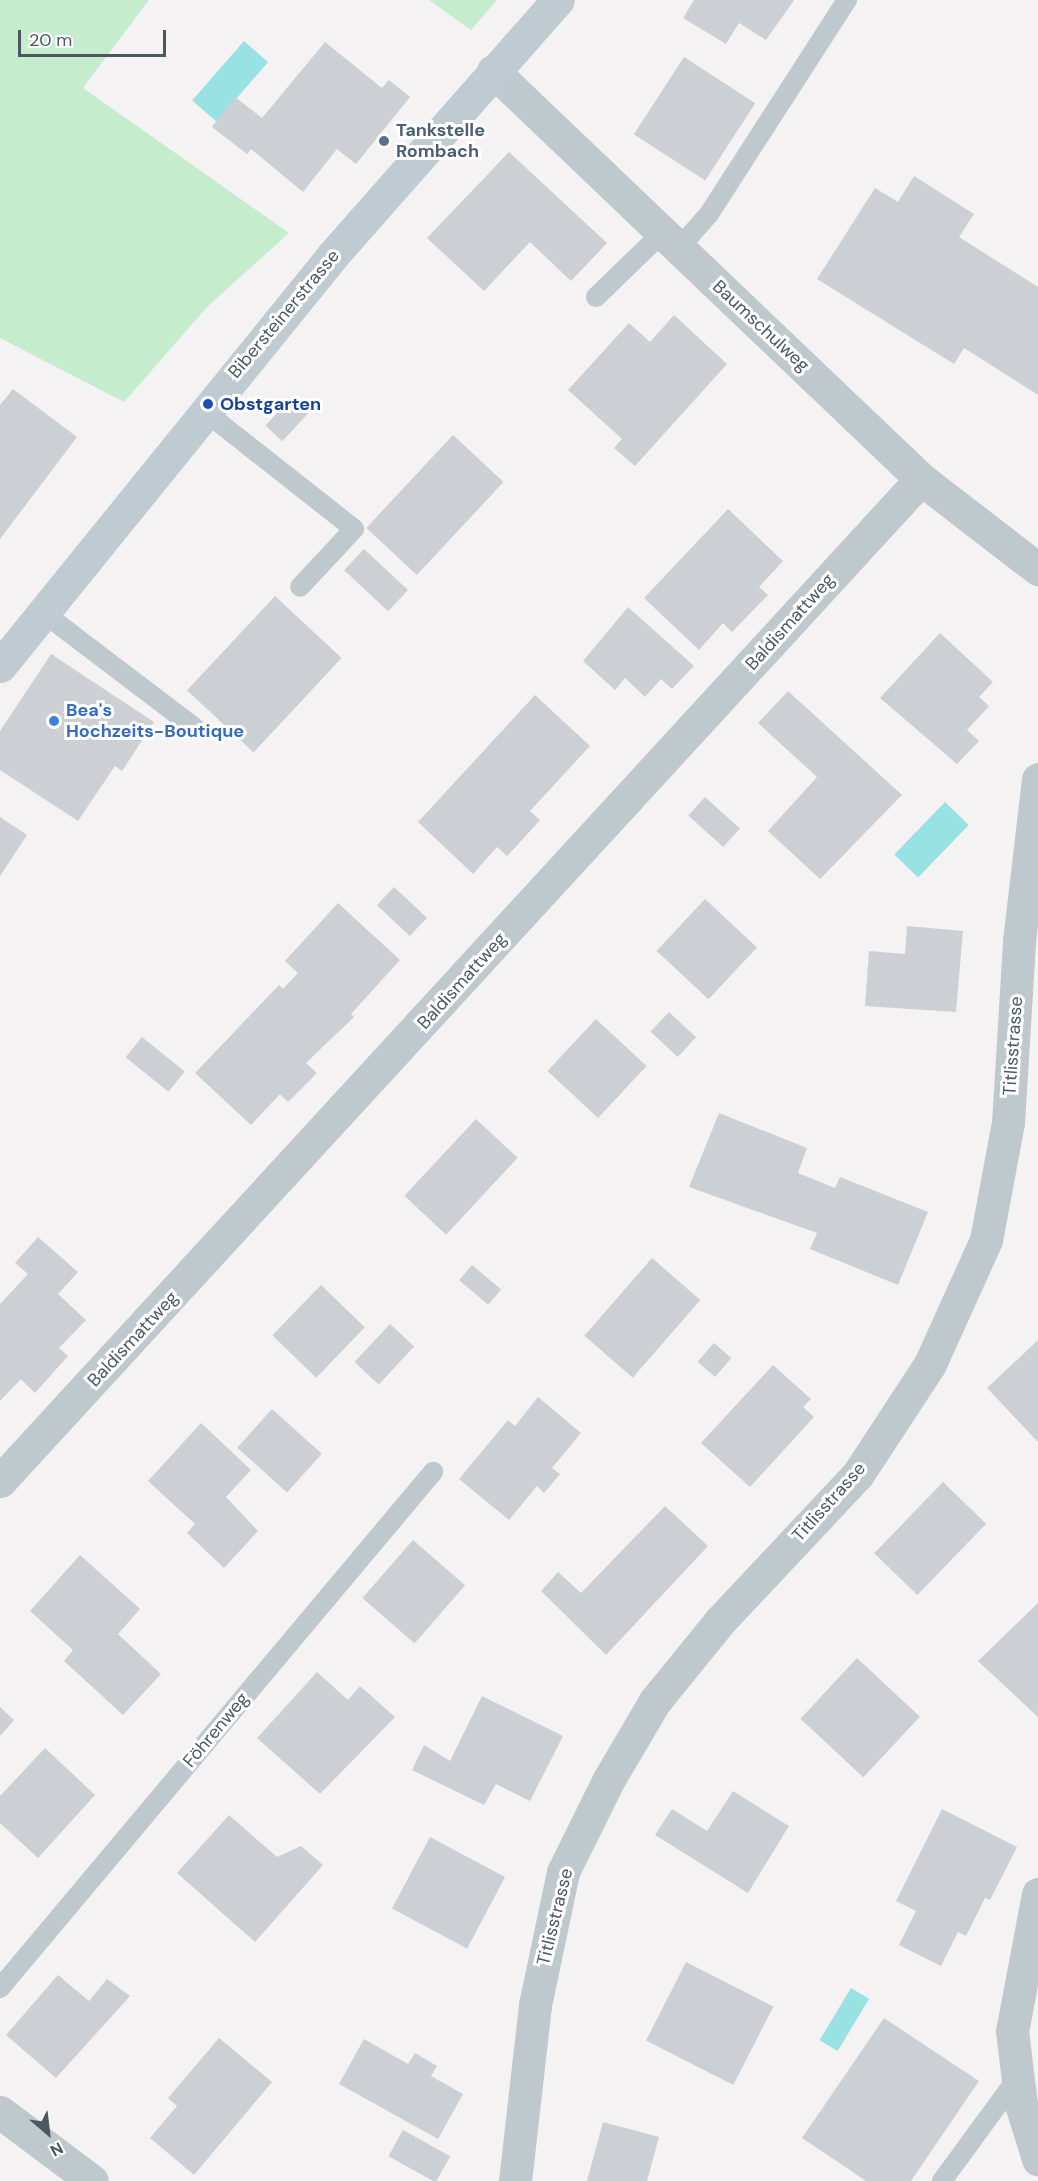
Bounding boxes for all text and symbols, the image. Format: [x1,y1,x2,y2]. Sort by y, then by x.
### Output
scale bar [21,18,170,56]
text: 20 m [29,28,72,52]
place label: Tankstelle Rombach [396,120,485,162]
marker: Tankstelle Rombach [377,134,391,148]
street label: Bibersteinerstrasse [224,245,344,383]
street label: Baumschulweg [708,276,814,376]
place label: Obstgarten [220,393,321,415]
marker: Obstgarten [201,397,215,411]
street label: Baldismattweg [741,569,839,675]
place label: Bea's Hochzeits-Boutique [66,700,244,742]
marker: Bea's Hochzeits-Boutique [47,714,61,728]
street label: Baldismattweg [413,928,511,1034]
street label: Titlisstrasse [999,996,1027,1096]
street label: Baldismattweg [83,1287,183,1391]
street label: Titlisstrasse [788,1458,870,1546]
street label: Föhrenweg [179,1688,253,1772]
street label: Titlisstrasse [533,1866,577,1968]
north arrow [18,2103,78,2163]
text: N [47,2137,67,2161]

